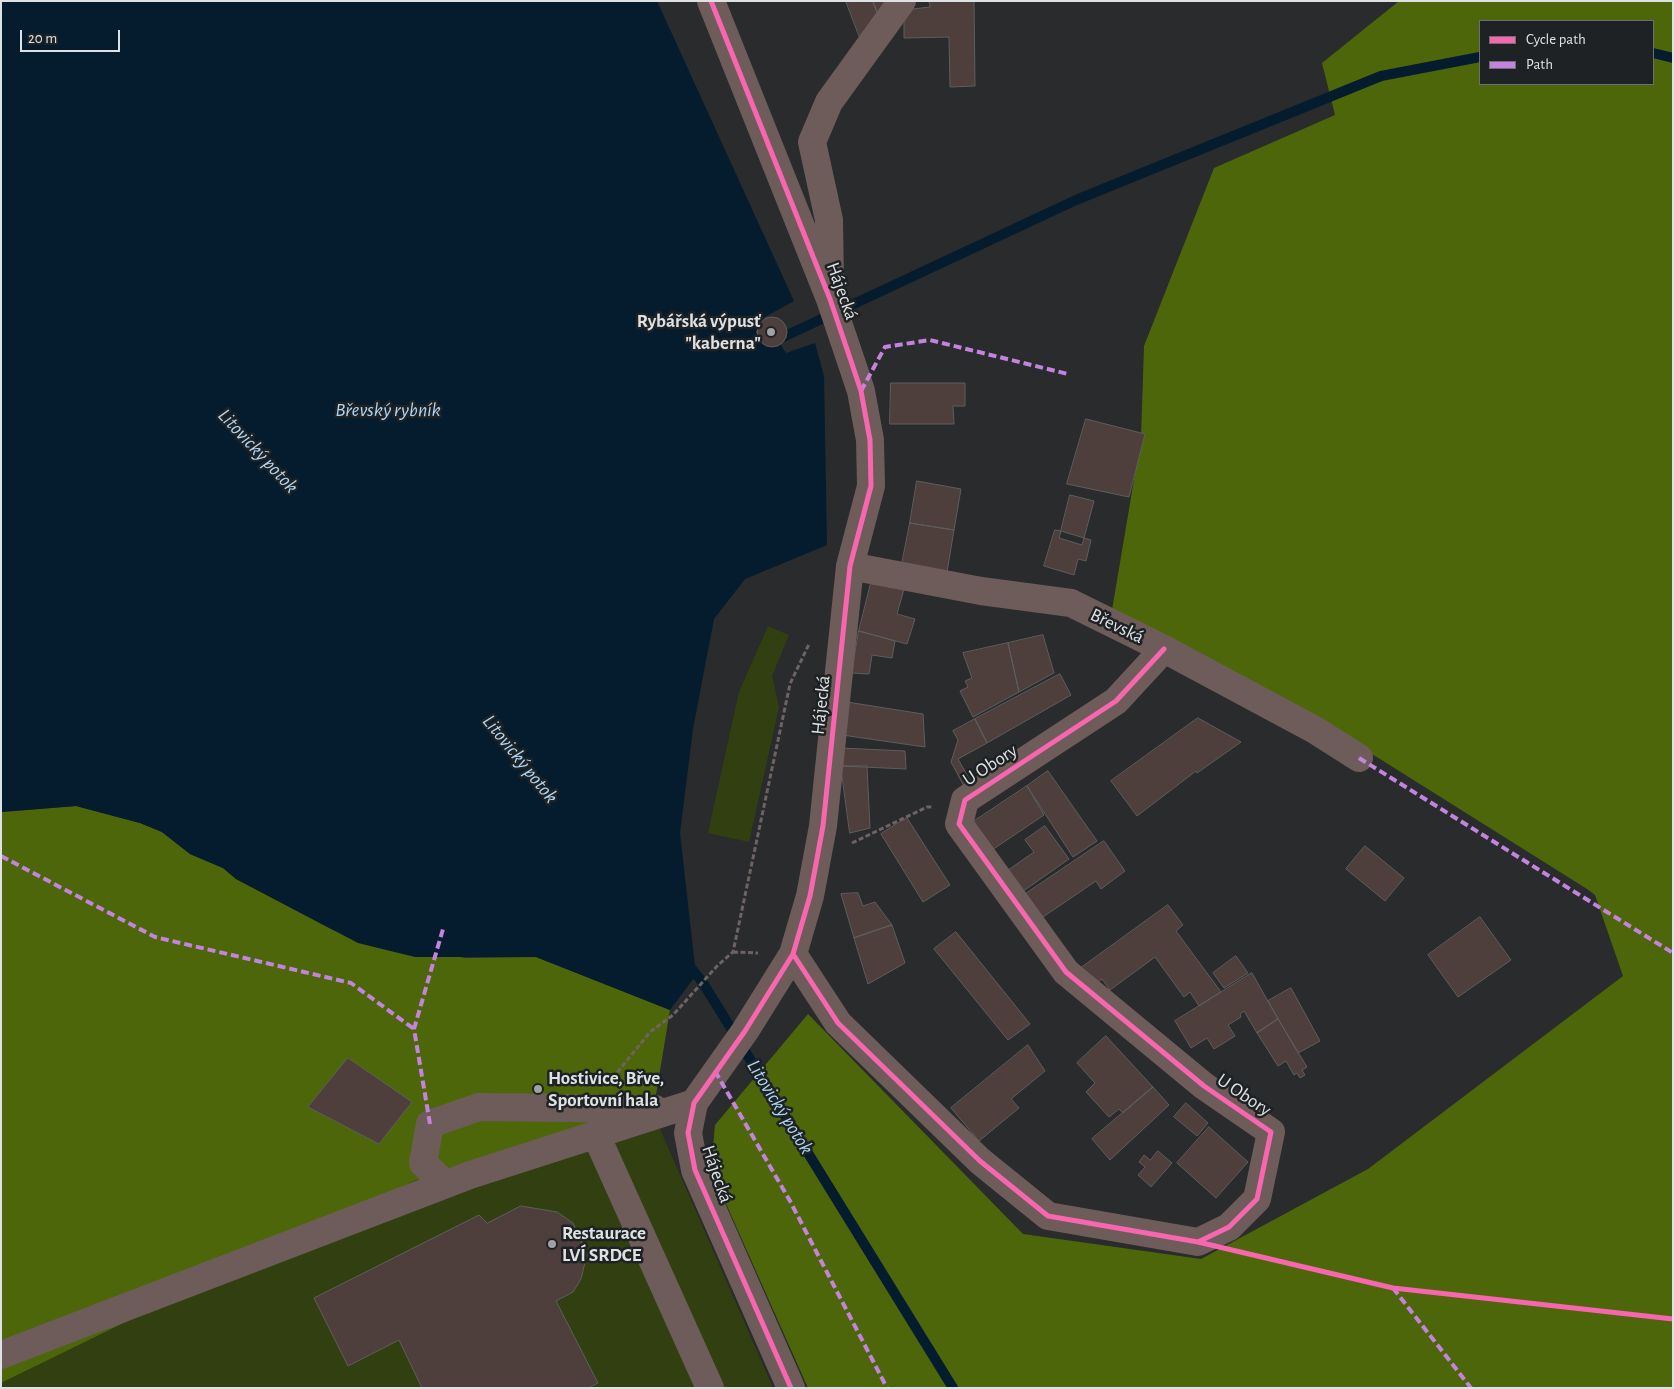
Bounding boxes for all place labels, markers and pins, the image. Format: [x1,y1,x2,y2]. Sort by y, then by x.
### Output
place label: Rybářská výpusť "kaberna" [637,310,761,354]
marker: Rybářská výpusť "kaberna" [765,326,777,338]
place label: Hostivice, Břve, Sportovní hala [548,1067,664,1111]
marker: Hostivice, Břve, Sportovní hala [532,1083,544,1095]
place label: Restaurace LVÍ SRDCE [562,1222,646,1266]
marker: Restaurace LVÍ SRDCE [546,1238,558,1250]

